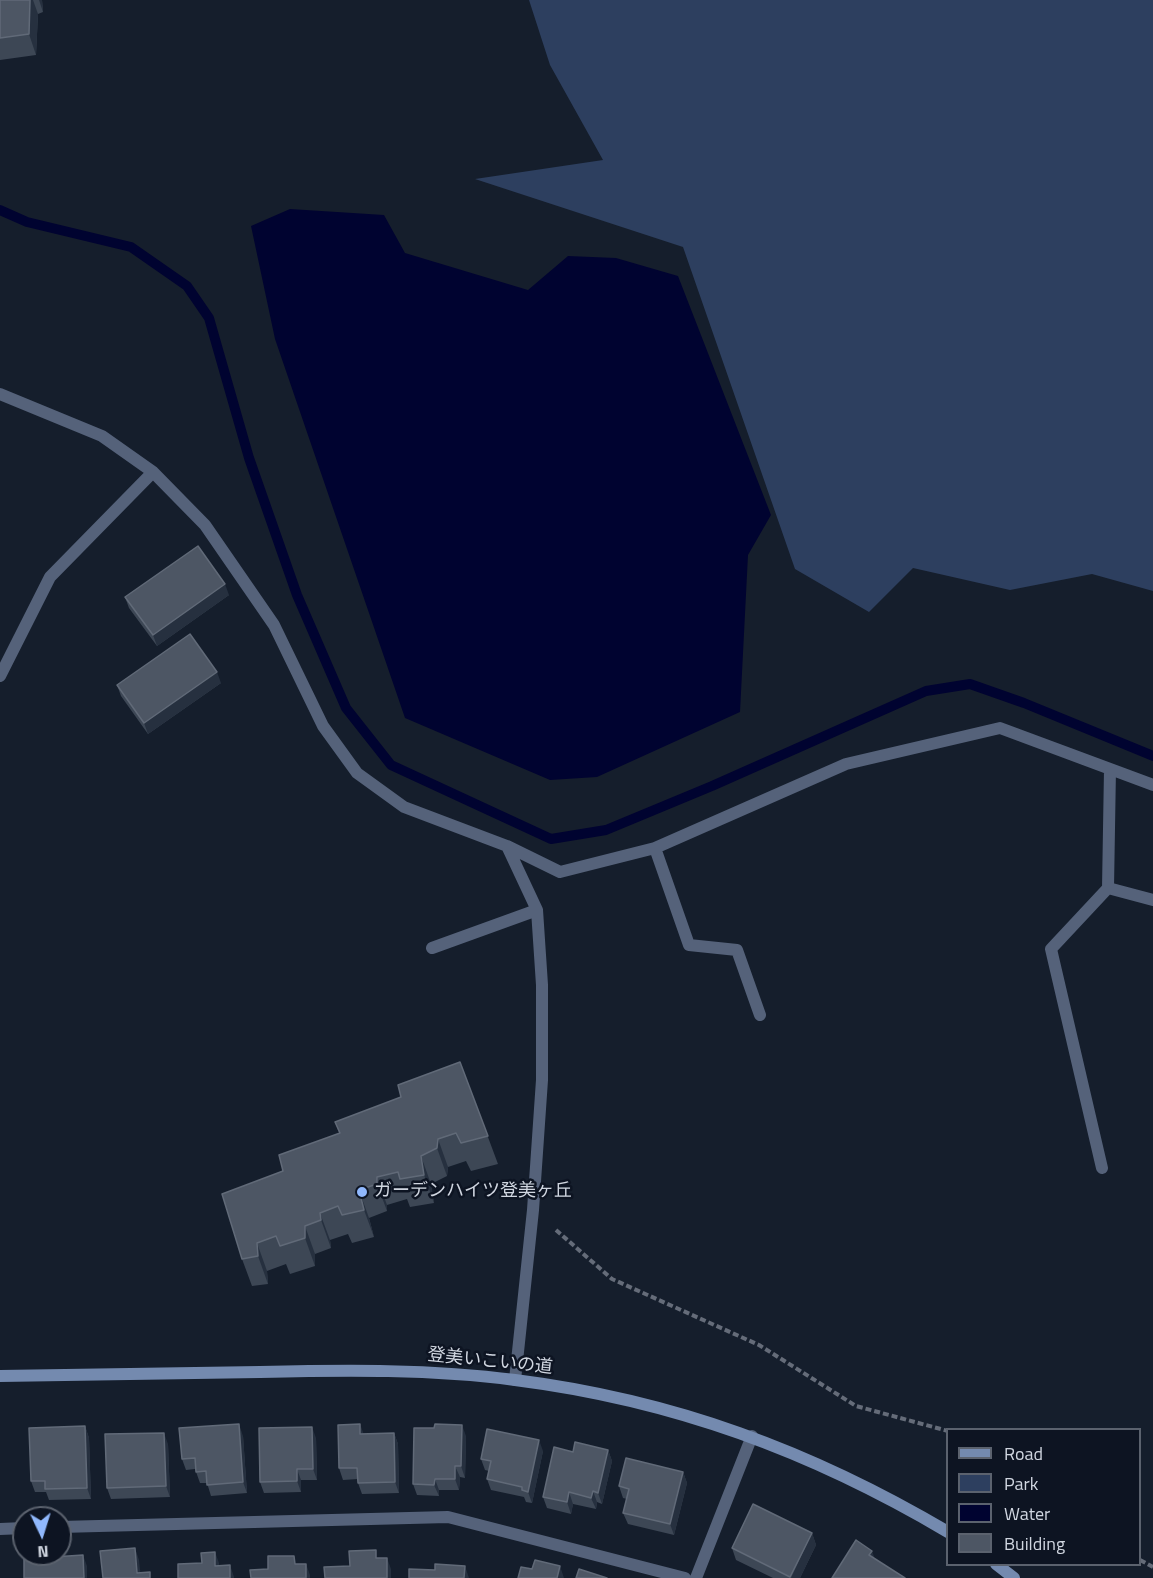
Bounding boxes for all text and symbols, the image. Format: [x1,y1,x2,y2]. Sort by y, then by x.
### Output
place label: ガーデンハイツ登美ヶ丘 [374,1181,572,1203]
marker: ガーデンハイツ登美ヶ丘 [355,1185,369,1199]
street label: 登美いこいの道 [426,1345,554,1379]
legend [946,1428,1141,1566]
text: Road [1004,1440,1043,1467]
text: Park [1004,1470,1038,1497]
text: Water [1004,1500,1050,1527]
north arrow [12,1506,72,1566]
text: Building [1004,1530,1065,1557]
text: N [37,1540,49,1564]

